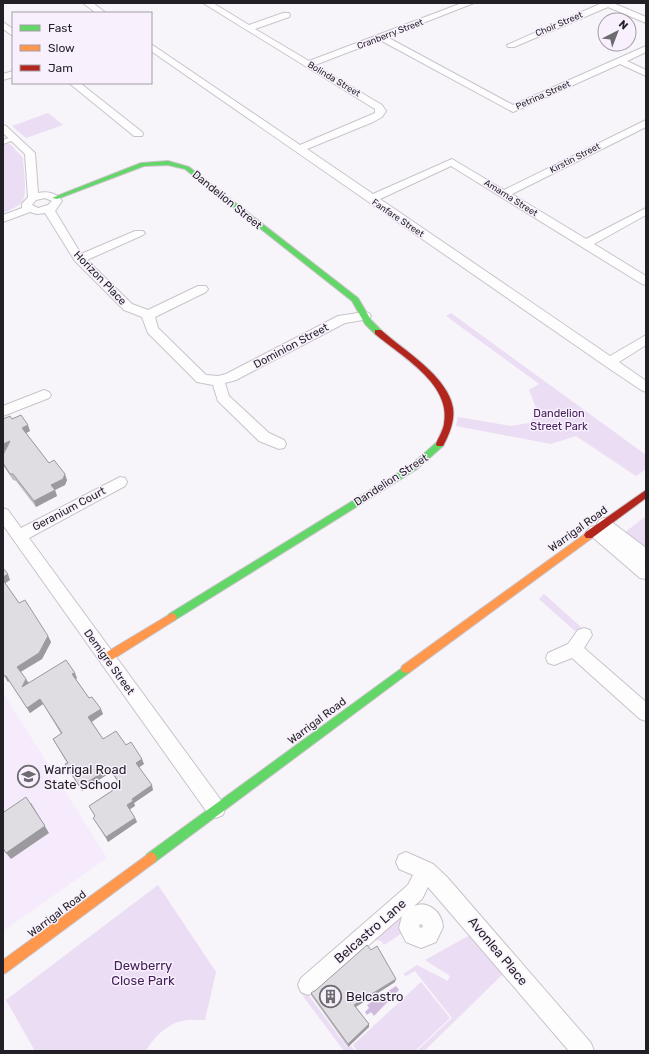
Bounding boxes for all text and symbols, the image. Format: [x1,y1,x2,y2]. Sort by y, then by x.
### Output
street label: Choir Street [534,9,585,38]
legend [12,12,152,84]
north arrow [597,12,637,52]
street label: Cranberry Street [356,17,425,51]
text: N [616,17,631,32]
text: Fast [48,21,72,35]
text: Slow [48,41,75,55]
street label: Bolinda Street [306,59,363,99]
text: Jam [48,61,73,75]
street label: Petrina Street [514,78,572,111]
street label: Kirstin Street [548,141,602,175]
street label: Dandelion Street [190,168,265,232]
street label: Amarna Street [482,178,540,219]
street label: Fanfare Street [370,197,426,239]
street label: Horizon Place [71,248,129,308]
street label: Dominion Street [251,320,331,371]
park label: Dandelion Street Park [530,407,588,433]
street label: Dandelion Street [351,451,431,509]
street label: Geranium Court [30,484,108,534]
street label: Warrigal Road [546,503,610,555]
street label: Demigre Street [81,627,137,698]
street label: Warrigal Road [285,695,349,747]
place label: Warrigal Road State School [44,762,126,792]
school or university icon: Warrigal Road State School [16,763,42,789]
street label: Warrigal Road [25,888,89,940]
street label: Belcastro Lane [331,896,409,966]
street label: Avonlea Place [465,914,531,988]
park label: Dewberry Close Park [111,958,175,988]
building icon: Belcastro [317,983,343,1009]
place label: Belcastro [346,989,403,1004]

